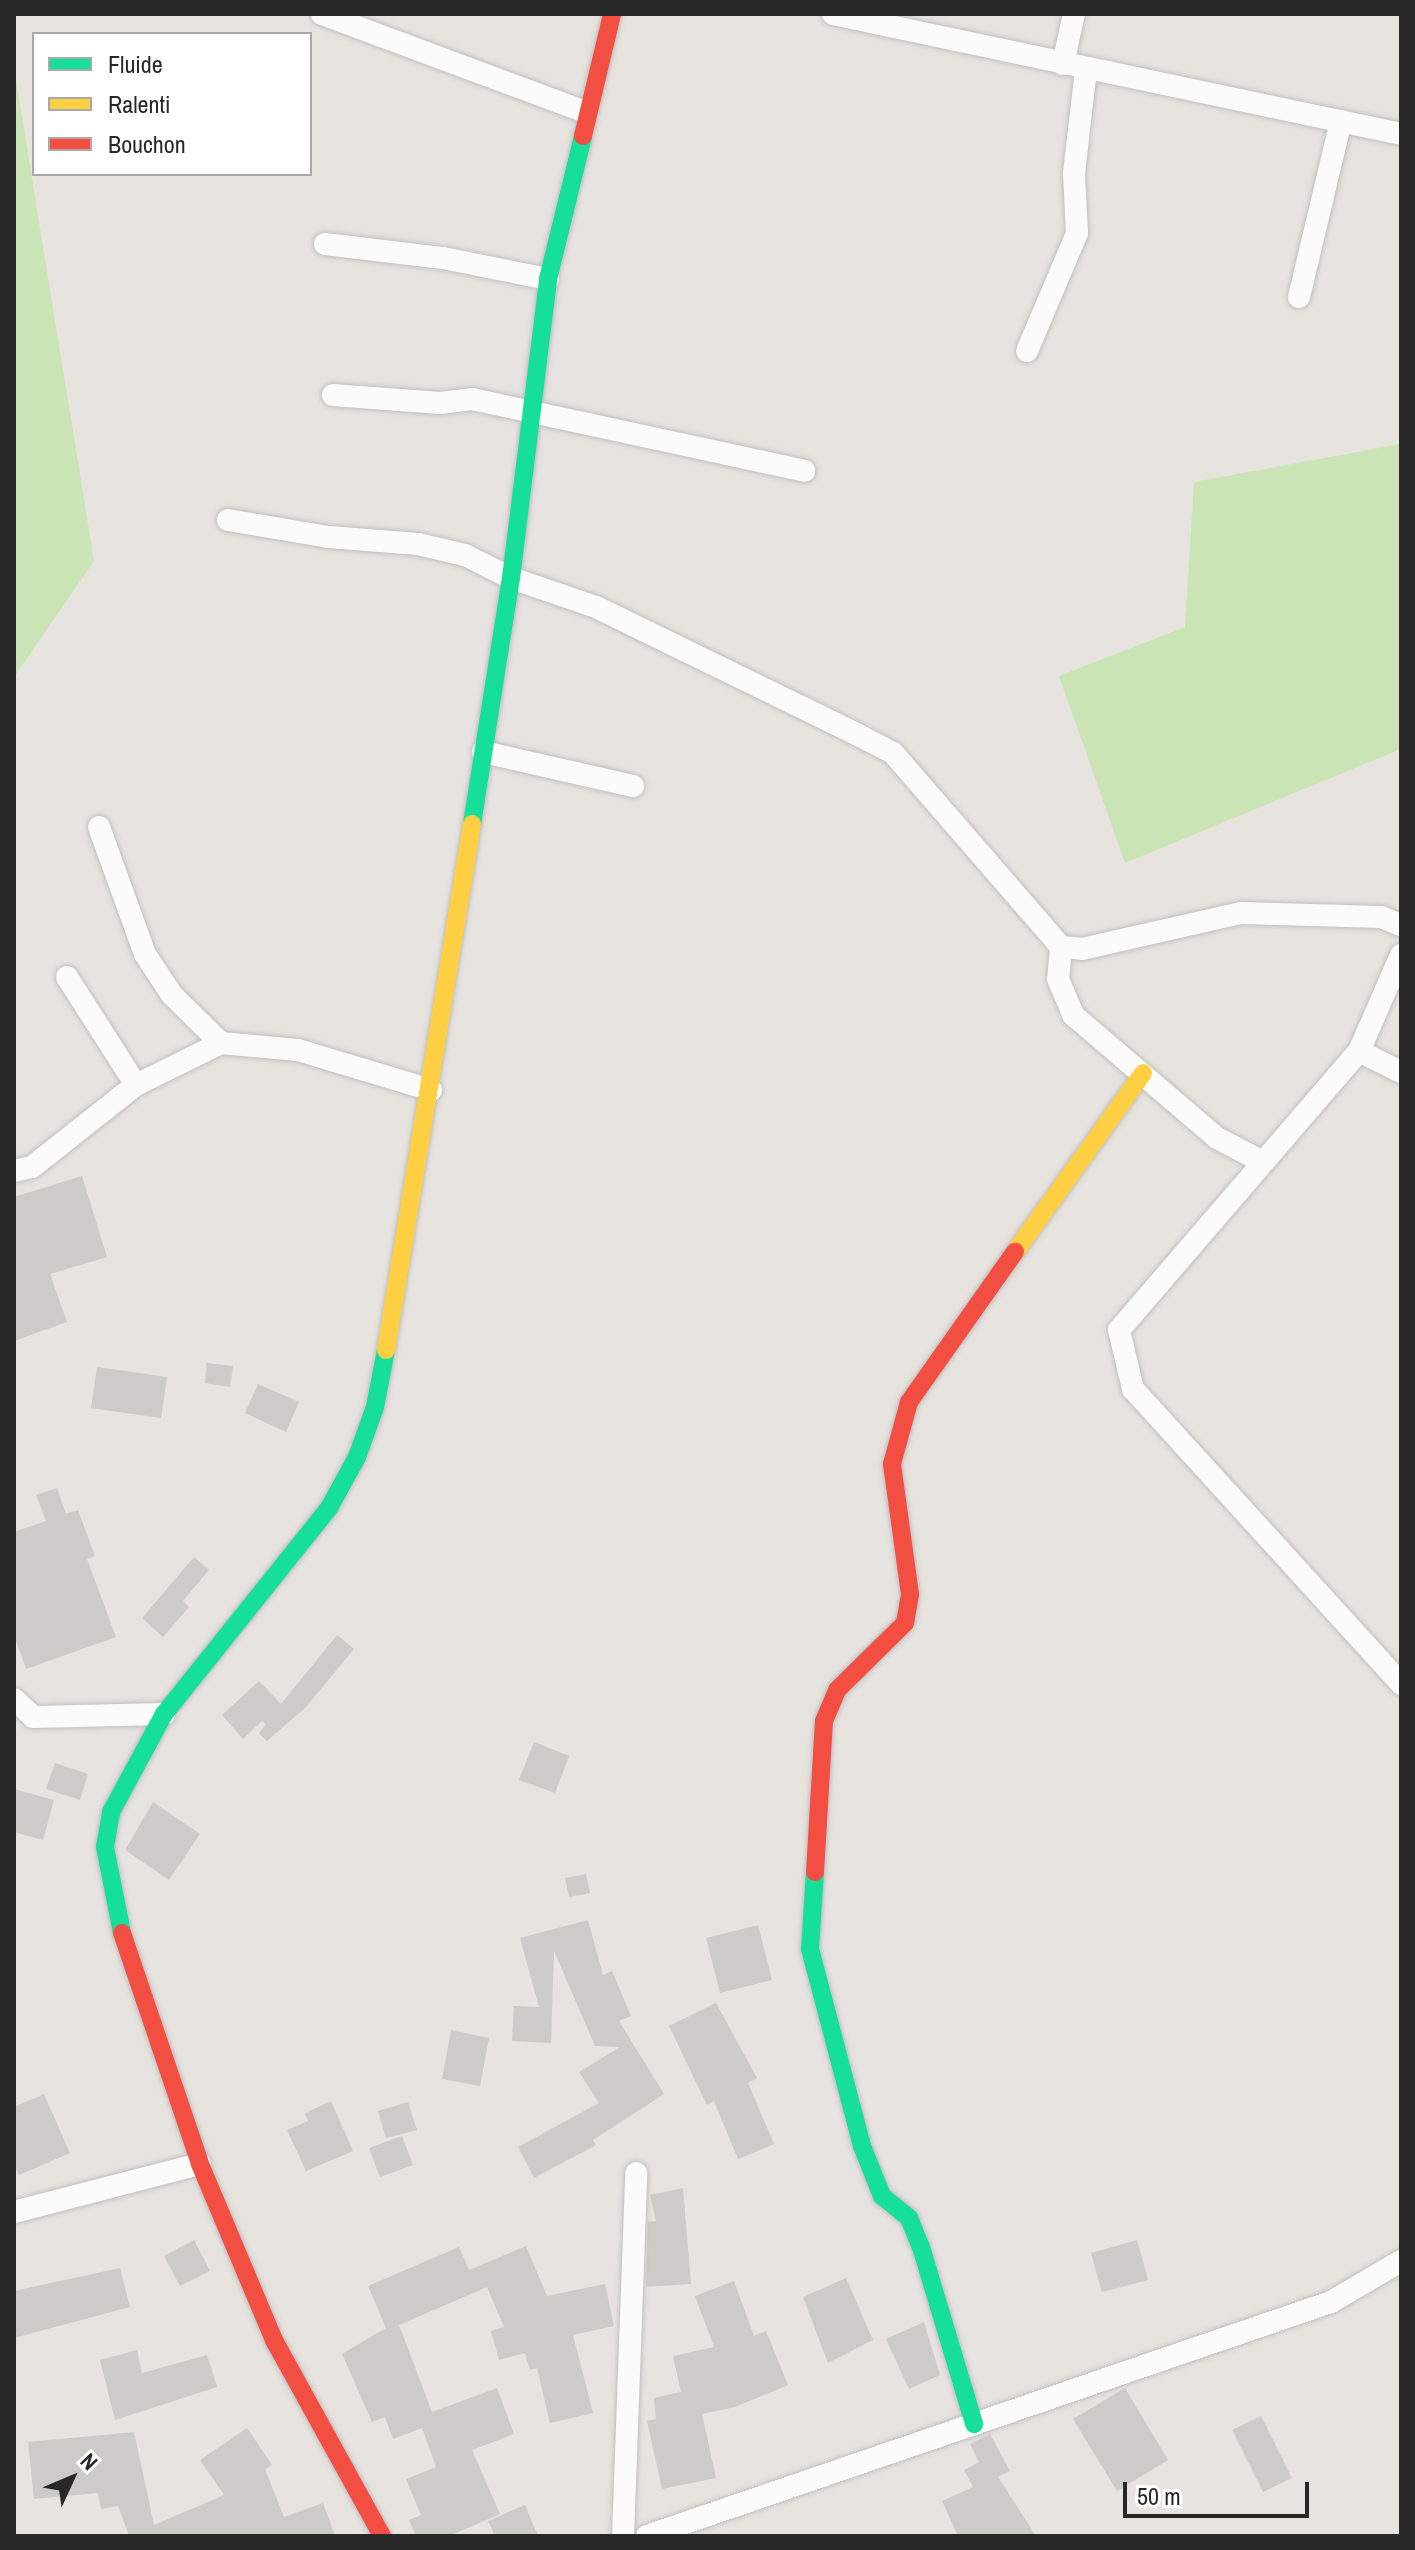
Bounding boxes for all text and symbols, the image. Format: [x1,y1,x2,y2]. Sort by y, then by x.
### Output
legend [32,32,312,176]
text: Fluide [108,48,163,80]
text: Ralenti [108,88,170,120]
text: Bouchon [108,128,186,160]
north arrow [32,2438,112,2518]
text: N [74,2446,105,2476]
scale bar [1127,2466,1313,2516]
text: 50 m [1137,2480,1181,2512]

